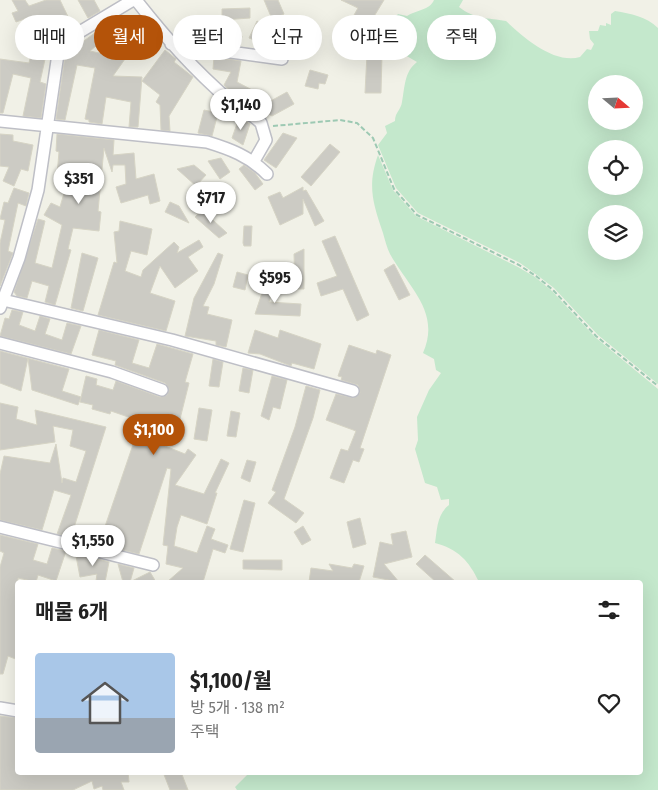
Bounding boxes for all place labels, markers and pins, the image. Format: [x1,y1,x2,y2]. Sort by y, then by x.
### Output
pin: $1,140 [200,88,282,131]
pin: $351 [49,162,109,205]
pin: $717 [181,182,241,224]
pin: $595 [245,262,305,304]
pin: $1,100 [113,414,195,456]
pin: $1,550 [52,524,134,567]

